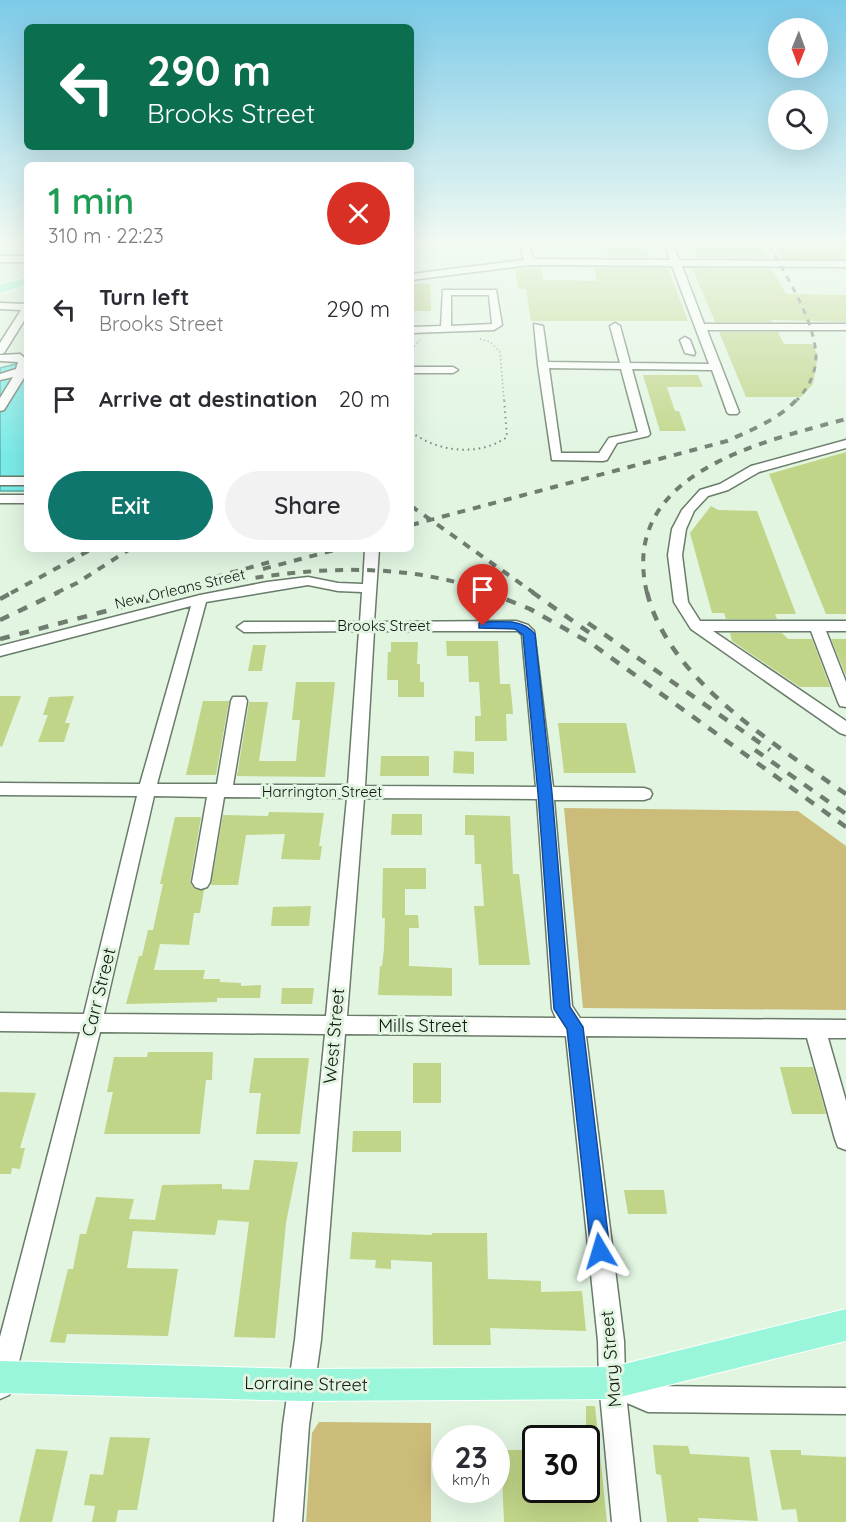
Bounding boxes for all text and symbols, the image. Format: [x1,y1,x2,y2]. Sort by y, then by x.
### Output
north arrow [768,18,828,78]
map controls [768,18,828,150]
text: 290 m [147,44,271,97]
icon: left [48,48,126,126]
button: search [768,90,828,150]
text: Brooks Street [147,96,315,130]
text: 1 min [48,178,134,223]
button: close [327,182,390,245]
text: 310 m · 22:23 [48,223,164,248]
text: Turn left [99,283,189,311]
icon: left [48,293,81,326]
text: 290 m [326,295,390,323]
text: Brooks Street [99,311,224,336]
icon: arrive [48,383,81,416]
text: Arrive at destination [99,385,317,413]
text: 20 m [339,385,390,413]
button: Exit [48,471,213,540]
button: Share [225,471,390,540]
street label: New Orleans Street [113,564,247,613]
pin [457,564,508,626]
icon: arrive [466,573,499,606]
street label: Brooks Street [337,616,431,635]
street label: Harrington Street [262,782,382,801]
street label: Carr Street [76,945,121,1039]
street label: West Street [318,987,349,1085]
street label: Mills Street [378,1014,468,1037]
position arrow [568,1219,632,1283]
street label: Mary Street [595,1310,626,1408]
street label: Lorraine Street [244,1371,368,1396]
speed limit sign: 30 [522,1425,600,1503]
text: 23 [454,1438,488,1476]
text: km/h [452,1470,490,1489]

